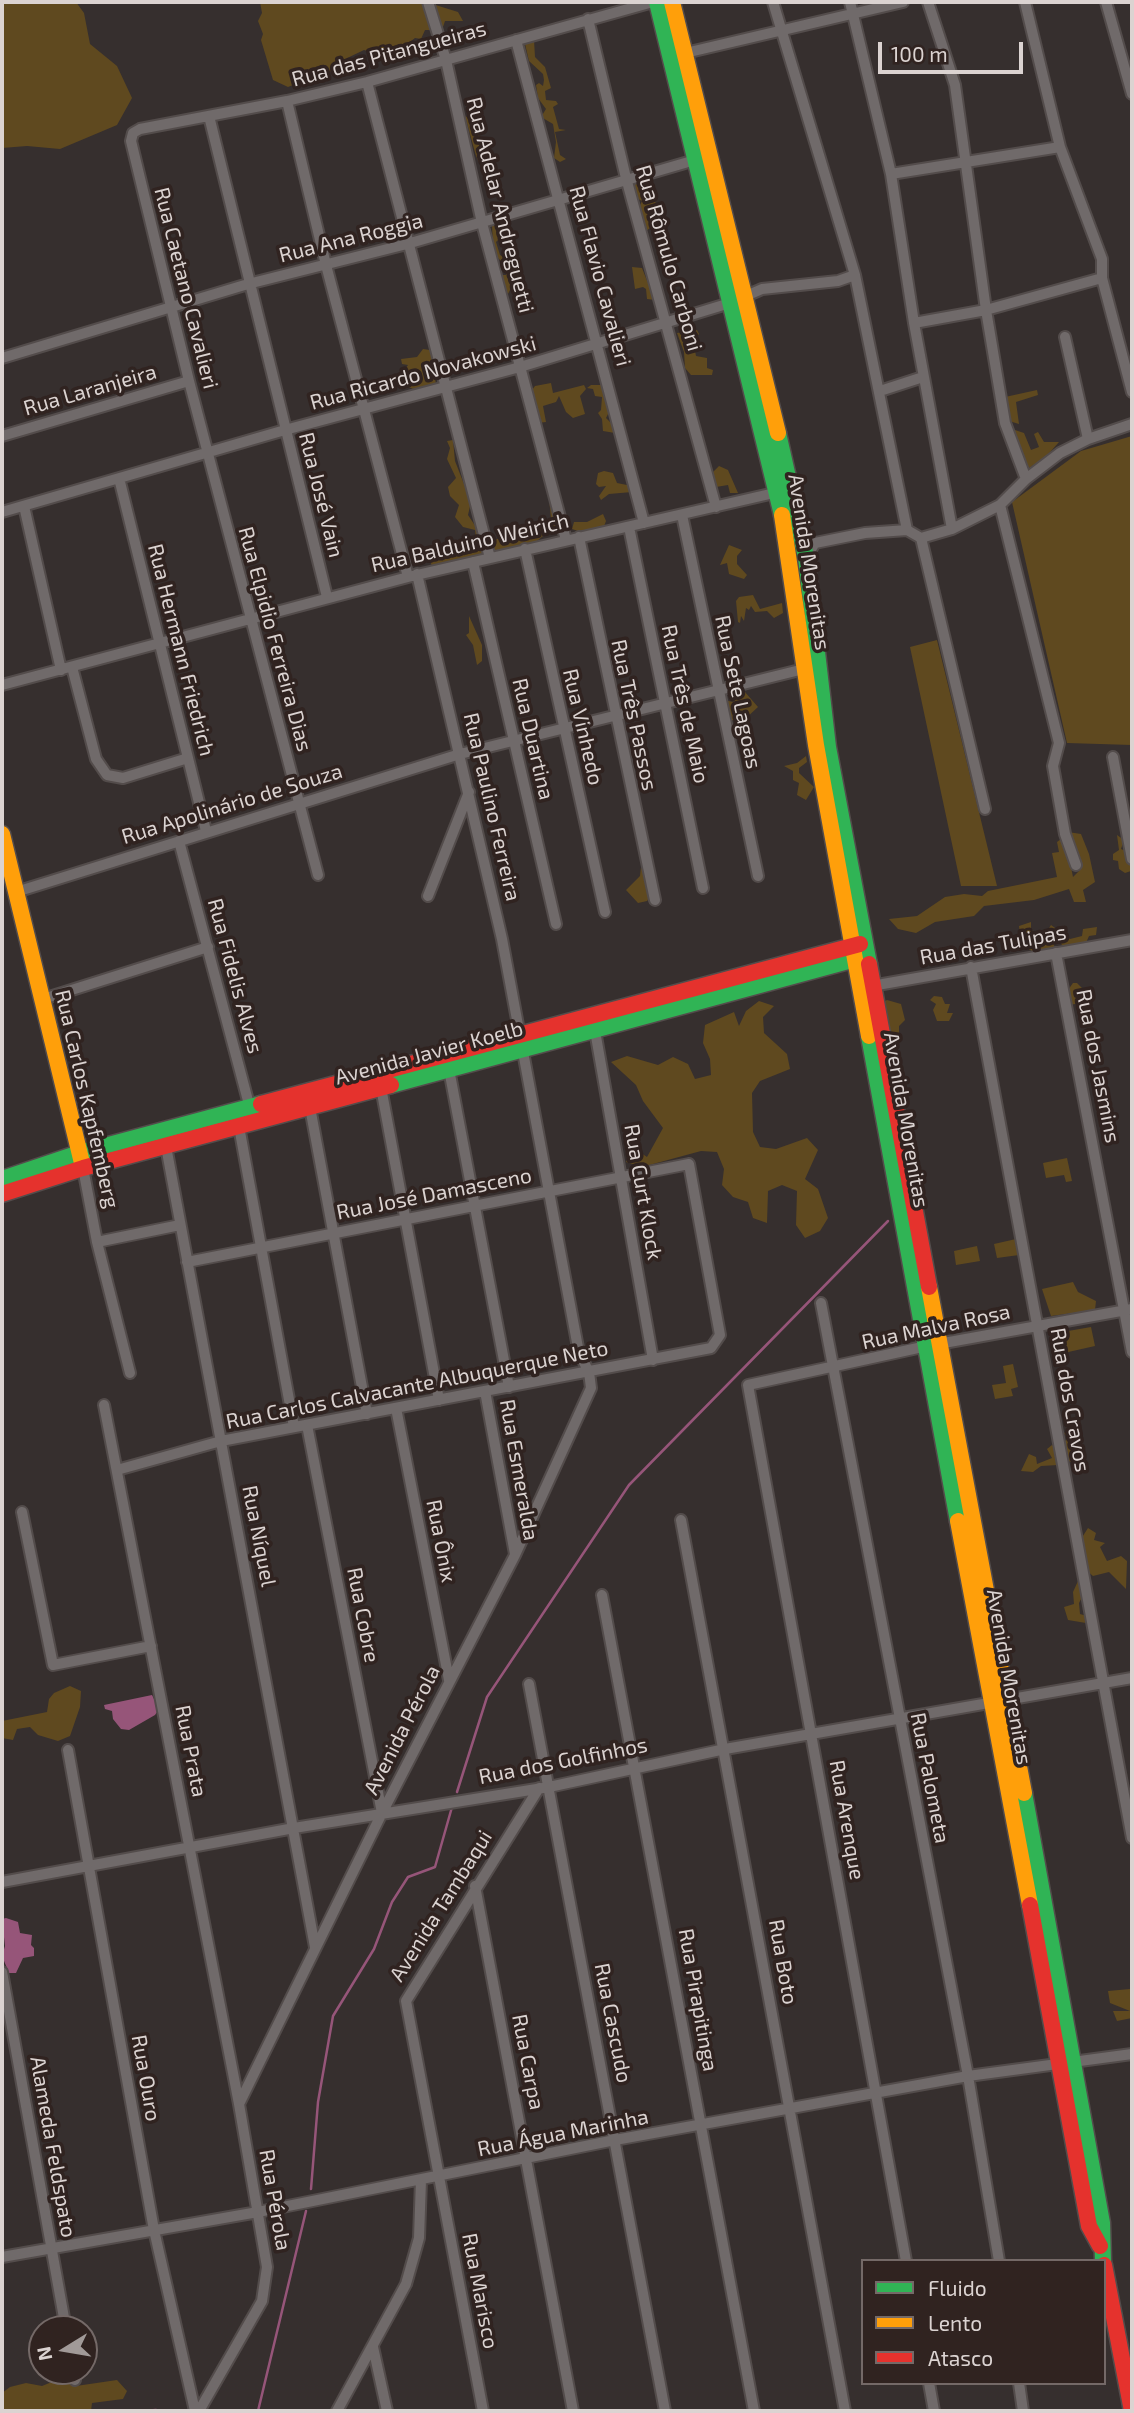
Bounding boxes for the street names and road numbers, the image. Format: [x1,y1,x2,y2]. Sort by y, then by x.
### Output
street label: Rua das Pitangueiras [289,16,489,92]
street label: Rua Adelar Andreguetti [461,95,539,315]
street label: Rua Rômulo Carboni [630,162,708,354]
street label: Rua Flavio Cavalieri [564,183,636,369]
street label: Rua Caetano Cavalieri [149,185,223,391]
street label: Rua Ana Roggia [276,208,426,268]
street label: Rua Ricardo Novakowski [307,331,539,415]
street label: Rua Laranjeira [21,359,159,421]
street label: Rua José Vain [293,430,349,560]
street label: Avenida Morenitas [783,472,835,652]
street label: Rua Balduino Weirich [369,508,571,578]
street label: Rua Elpidio Ferreira Dias [233,524,317,754]
street label: Rua Hermann Friedrich [142,541,220,759]
street label: Rua Sete Lagoas [709,613,767,771]
street label: Rua Três de Maio [656,623,714,785]
street label: Rua Três Passos [606,637,662,793]
street label: Rua Vinhedo [557,666,609,788]
street label: Rua Duartina [507,676,559,802]
street label: Rua Paulino Ferreira [458,710,526,904]
street label: Rua Apolinário de Souza [119,758,345,850]
street label: Rua Fidelis Alves [202,896,268,1056]
street label: Rua das Tulipas [918,920,1068,970]
street label: Rua Carlos Kapfemberg [50,987,124,1211]
street label: Rua dos Jasmins [1071,987,1125,1145]
street label: Avenida Javier Koelb [332,1016,526,1090]
street label: Avenida Morenitas [878,1030,934,1210]
street label: Rua Curt Klock [619,1122,667,1262]
street label: Rua José Damasceno [334,1163,534,1225]
street label: Rua Malva Rosa [859,1299,1013,1355]
street label: Rua dos Cravos [1045,1326,1095,1474]
street label: Rua Carlos Calvacante Albuquerque Neto [224,1336,610,1434]
street label: Rua Esmeralda [494,1397,544,1543]
street label: Rua Níquel [237,1483,281,1589]
street label: Rua Ônix [421,1498,461,1584]
street label: Rua Cobre [341,1565,385,1665]
street label: Avenida Morenitas [981,1587,1037,1767]
street label: Avenida Pérola [359,1661,445,1799]
street label: Rua Prata [170,1703,212,1799]
street label: Rua Palometa [905,1711,955,1845]
street label: Rua dos Golfinhos [476,1732,650,1790]
street label: Rua Arenque [824,1758,870,1882]
street label: Avenida Tambaqui [384,1826,498,1986]
street label: Rua Boto [763,1917,803,2007]
street label: Rua Pirapitinga [673,1927,723,2073]
street label: Rua Cascudo [589,1961,637,2085]
street label: Rua Carpa [506,2012,550,2112]
street label: Rua Ouro [126,2033,166,2123]
street label: Alameda Feldspato [25,2054,81,2240]
street label: Rua Água Marinha [475,2104,651,2162]
street label: Rua Pérola [254,2147,296,2253]
street label: Rua Marisco [456,2231,504,2351]

